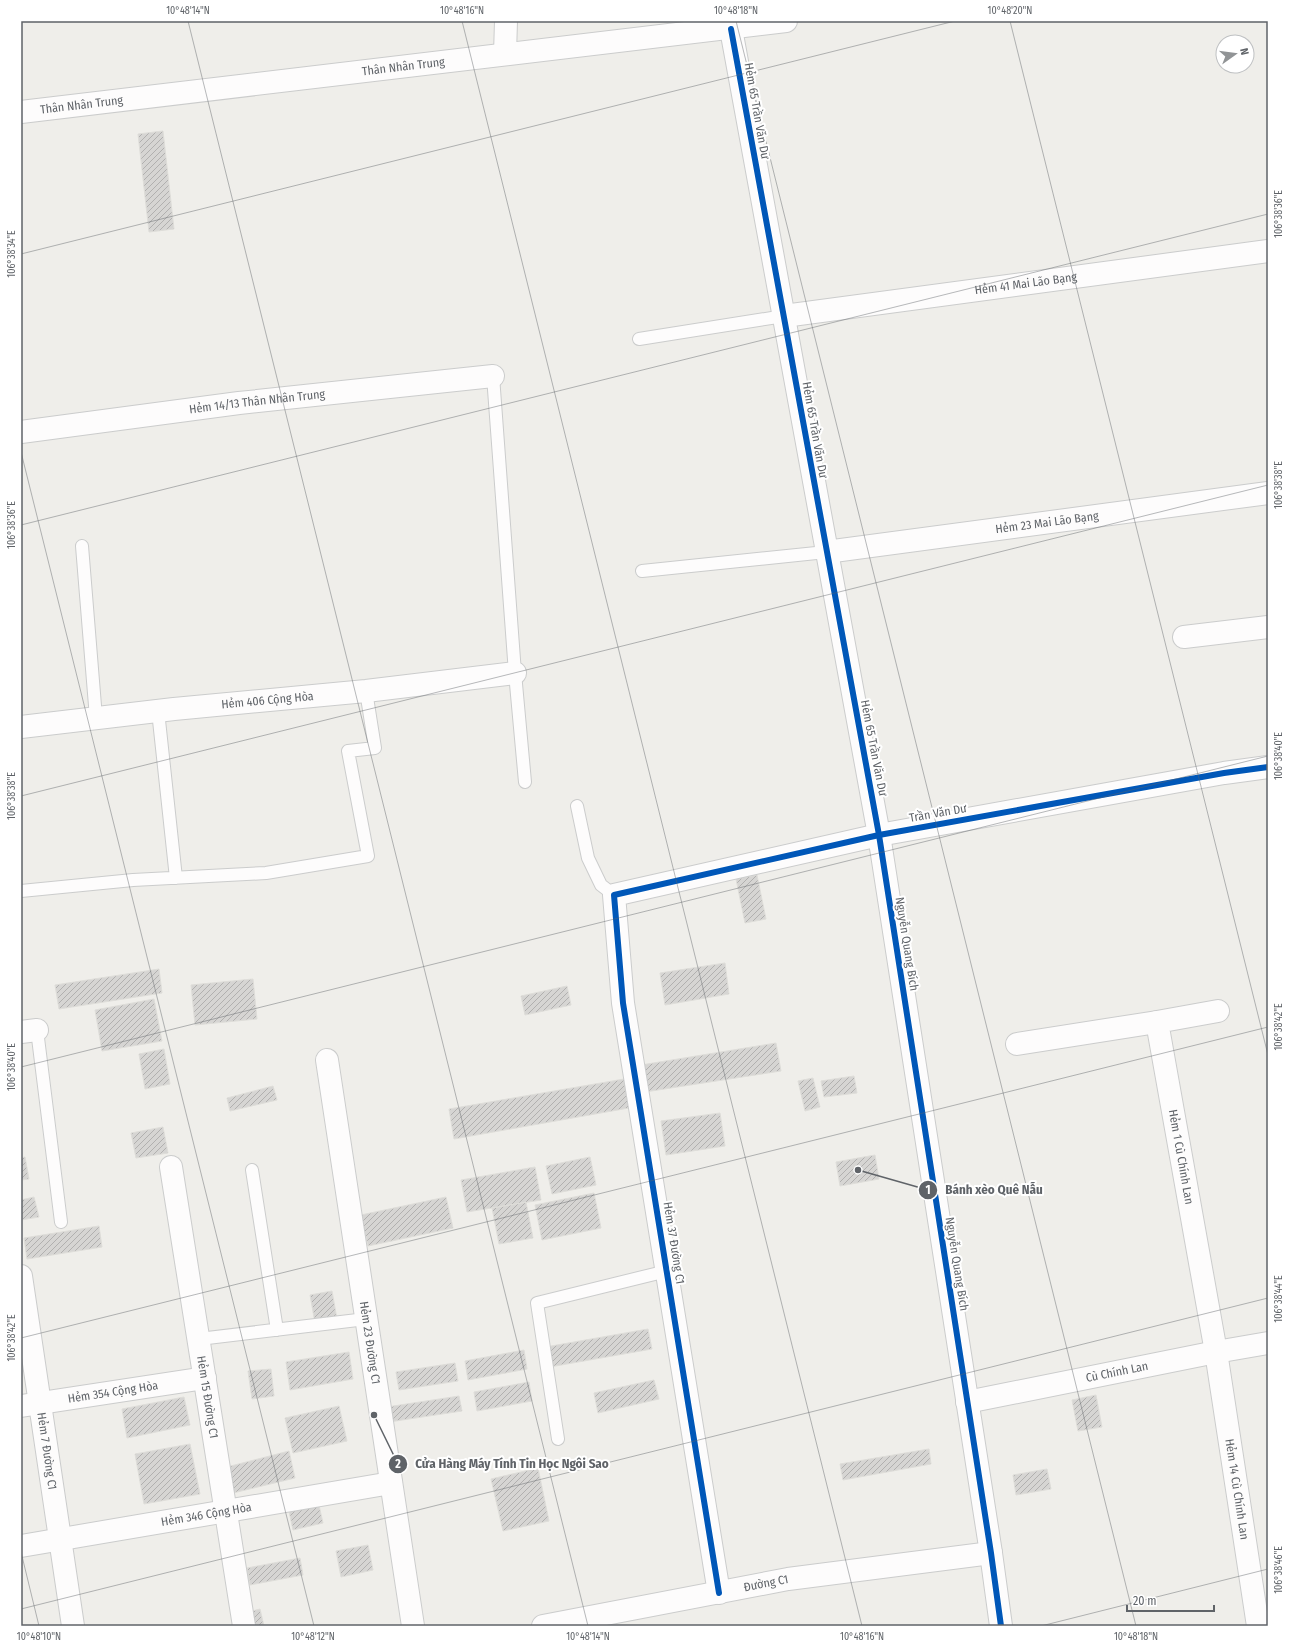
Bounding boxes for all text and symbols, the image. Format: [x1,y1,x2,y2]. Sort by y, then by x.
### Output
text: 10°48'14"N [166,5,210,17]
text: 10°48'16"N [440,5,484,17]
text: 10°48'18"N [714,5,758,17]
text: 10°48'20"N [988,5,1032,17]
north arrow [1215,34,1255,74]
text: N [1237,47,1251,56]
street label: Thân Nhân Trung [361,55,446,78]
street label: Hẻm 65 Trần Văn Dư [742,61,773,161]
street label: Thân Nhân Trung [39,93,124,117]
text: 106°38'36"E [1273,190,1285,238]
text: 106°38'34"E [6,230,18,278]
street label: Hẻm 41 Mai Lão Bạng [974,270,1078,297]
street label: Hẻm 65 Trần Văn Dư [800,380,831,480]
street label: Hẻm 14/13 Thân Nhân Trung [188,387,326,417]
text: 106°38'38"E [1273,461,1285,509]
text: 106°38'36"E [6,501,18,549]
street label: Hẻm 23 Mai Lão Bạng [995,509,1100,536]
street label: Hẻm 406 Cộng Hòa [221,689,314,712]
street label: Hẻm 65 Trần Văn Dư [858,698,891,798]
text: 106°38'40"E [1273,732,1285,780]
text: 106°38'38"E [6,772,18,820]
street label: Trần Văn Dư [908,800,968,825]
street label: Nguyễn Quang Bích [893,896,922,992]
text: 106°38'42"E [1273,1003,1285,1051]
text: 106°38'40"E [6,1043,18,1091]
street label: Hẻm 1 Cù Chính Lan [1166,1108,1196,1205]
callout: Bánh xèo Quê Nẫu [918,1177,1051,1202]
text: Bánh xèo Quê Nẫu [945,1181,1043,1197]
text: 1 [925,1183,931,1197]
street label: Hẻm 37 Đường C1 [661,1201,687,1285]
street label: Nguyễn Quang Bích [943,1216,972,1312]
text: 106°38'44"E [1273,1275,1285,1323]
street label: Hẻm 23 Đường C1 [357,1300,383,1385]
text: 106°38'42"E [6,1314,18,1362]
street label: Hẻm 15 Đường C1 [194,1355,221,1439]
street label: Cù Chính Lan [1085,1359,1149,1385]
street label: Hẻm 354 Cộng Hòa [67,1378,159,1406]
street label: Hẻm 7 Đường C1 [34,1411,60,1491]
street label: Hẻm 14 Cù Chính Lan [1222,1438,1252,1541]
callout: Cửa Hàng Máy Tính Tin Học Ngôi Sao [388,1451,617,1476]
text: Cửa Hàng Máy Tính Tin Học Ngôi Sao [415,1456,609,1471]
text: 2 [394,1457,401,1471]
street label: Hẻm 346 Cộng Hòa [160,1500,253,1529]
text: 106°38'46"E [1273,1546,1285,1594]
street label: Đường C1 [743,1572,789,1594]
scale bar [1127,1587,1214,1613]
text: 20 m [1133,1594,1157,1608]
text: 10°48'10"N [17,1631,61,1643]
text: 10°48'12"N [291,1631,335,1643]
text: 10°48'14"N [566,1631,610,1643]
text: 10°48'16"N [840,1631,884,1643]
text: 10°48'18"N [1114,1631,1158,1643]

